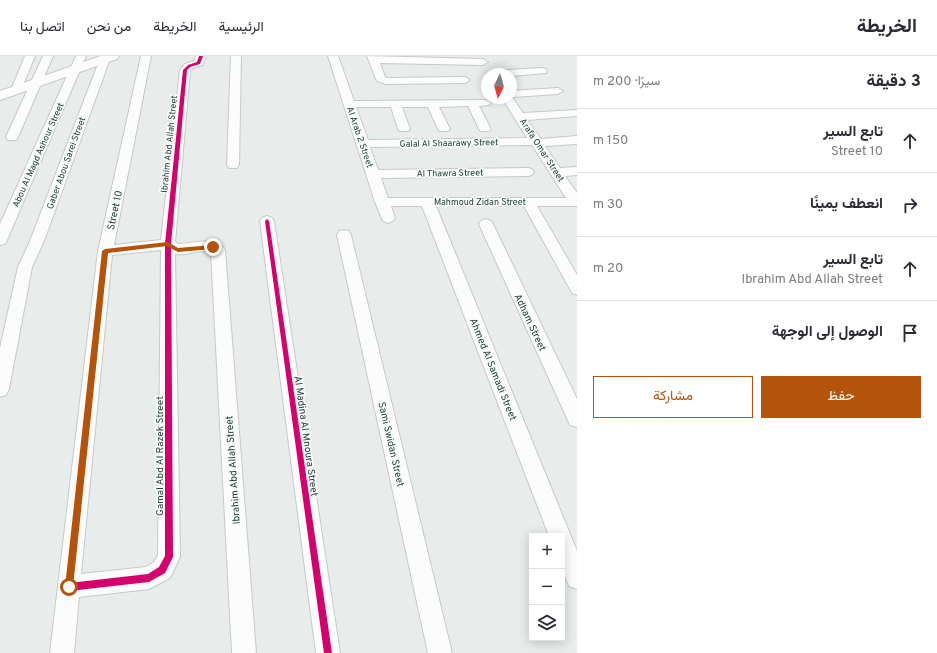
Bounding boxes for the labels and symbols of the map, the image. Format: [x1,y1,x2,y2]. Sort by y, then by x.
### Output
north arrow [481,68,517,104]
street label: Ibrahim Abd Allah Street [159,95,180,193]
street label: Abou Al Magd Ashour Street [10,101,67,209]
street label: Al Arab 2 Street [344,105,375,169]
street label: Gaber Abou Sarei Street [45,116,88,211]
street label: Arafa Omar Street [517,116,566,184]
street label: Galal Al Shaarawy Street [399,137,499,150]
street label: Al Thawra Street [417,167,483,180]
street label: Street 10 [105,189,126,231]
street label: Mahmoud Zidan Street [434,197,526,208]
route end [204,238,222,256]
street label: Adham Street [511,292,549,354]
street label: Ahmed Al Samadi Street [466,316,519,423]
street label: Al Madina Al Mnoura Street [291,375,320,498]
street label: Gamal Abd Al Razek Street [154,396,167,516]
street label: Sami Swidan Street [374,401,407,488]
street label: Ibrahim Abd Allah Street [223,415,244,525]
route start [60,578,78,596]

